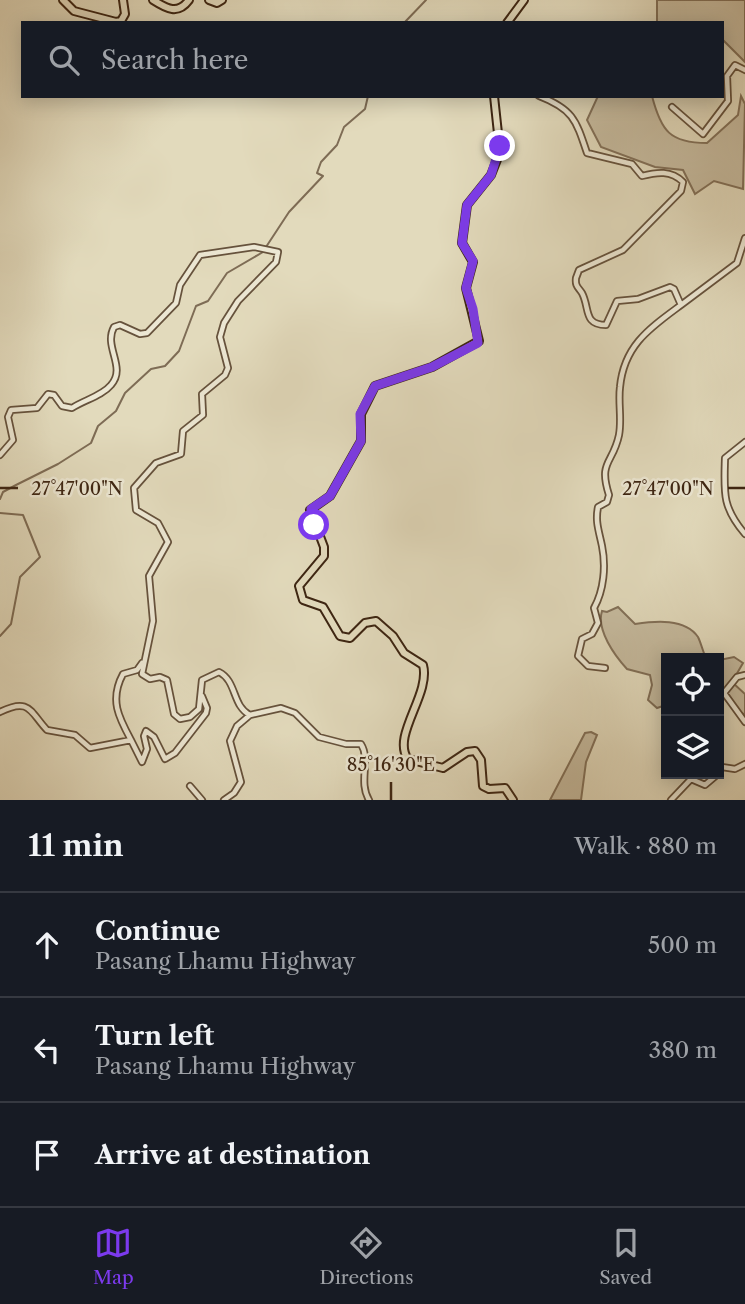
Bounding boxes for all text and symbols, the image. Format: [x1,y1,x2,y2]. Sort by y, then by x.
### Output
search box [21,21,724,98]
icon: search [45,41,83,79]
text: Search here [101,44,248,76]
route end [484,130,515,161]
text: 27°47'00"N [31,478,123,500]
text: 27°47'00"N [622,478,714,500]
route start [298,509,329,540]
map controls [661,653,724,779]
button: locate [661,653,724,716]
button: layers [661,716,724,779]
text: 85°16'30"E [347,754,435,776]
text: 11 min [28,827,124,864]
text: Walk · 880 m [574,832,717,860]
text: Continue [95,915,220,947]
icon: ahead [28,926,66,964]
text: 500 m [648,931,717,959]
text: Pasang Lhamu Highway [95,947,355,975]
text: Turn left [95,1020,214,1052]
icon: left [28,1031,66,1069]
text: 380 m [649,1036,717,1064]
text: Pasang Lhamu Highway [95,1052,355,1080]
icon: arrive [28,1136,66,1174]
text: Arrive at destination [95,1139,370,1171]
tab: Map [93,1224,134,1289]
tab: Directions [320,1224,413,1289]
tab: Saved [599,1224,652,1289]

